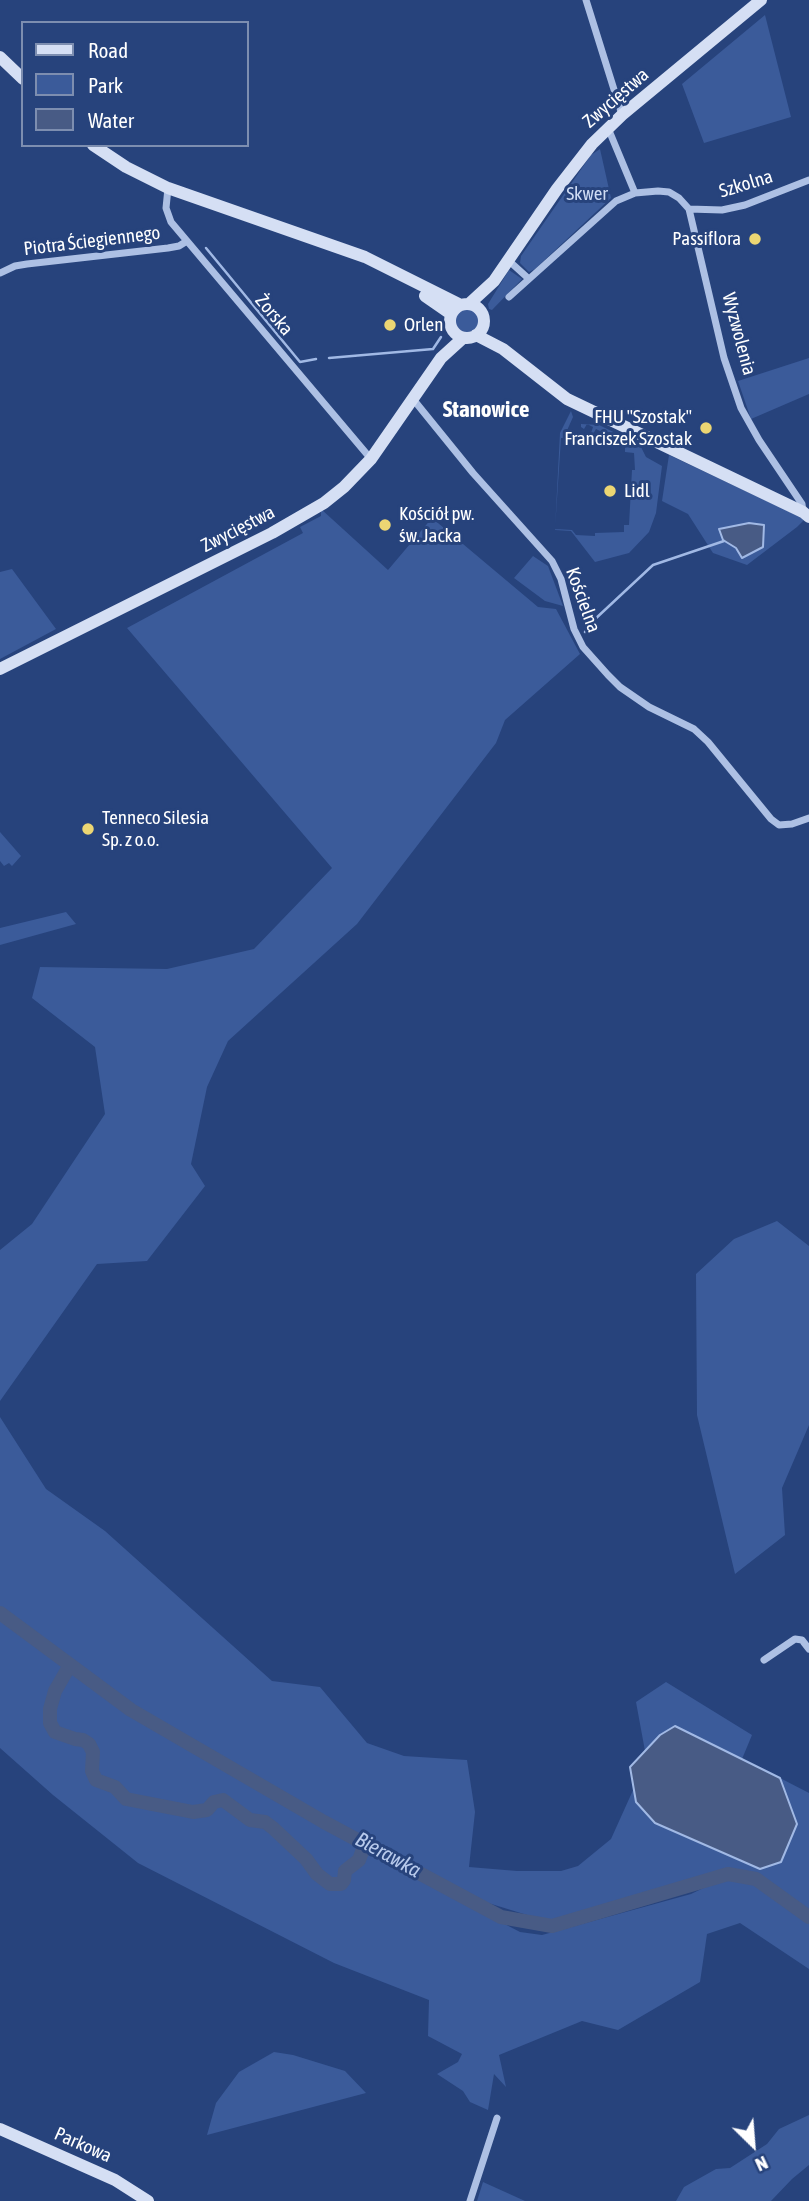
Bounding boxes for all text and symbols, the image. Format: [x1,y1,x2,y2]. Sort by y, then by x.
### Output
legend [21,21,248,147]
text: Road [88,38,128,62]
street label: Zwycięstwa [578,63,654,133]
text: Park [88,73,123,97]
text: Water [88,108,134,132]
street label: Szkolna [716,165,776,203]
park label: Skwer [566,183,608,205]
street label: Piotra Ściegiennego [22,221,162,261]
place label: Passiflora [672,228,741,250]
marker: Passiflora [747,231,763,247]
street label: Żorska [250,290,298,340]
street label: Wyzwolenia [717,290,761,378]
place label: Orlen [404,314,443,336]
marker: Orlen [382,317,398,333]
district label: Stanowice [443,396,529,424]
place label: FHU "Szostak" Franciszek Szostak [564,406,692,450]
marker: FHU "Szostak" Franciszek Szostak [698,420,714,436]
place label: Lidl [624,480,650,502]
marker: Lidl [602,483,618,499]
street label: Zwycięstwa [197,501,279,557]
place label: Kościół pw. św. Jacka [399,503,475,547]
marker: Kościół pw. św. Jacka [377,517,393,533]
street label: Kościelna [561,564,605,636]
place label: Tenneco Silesia Sp. z o.o. [102,807,209,851]
marker: Tenneco Silesia Sp. z o.o. [80,821,96,837]
water label: Bierawka [351,1827,425,1883]
north arrow [718,2110,788,2180]
street label: Parkowa [51,2122,115,2168]
text: N [752,2152,772,2176]

